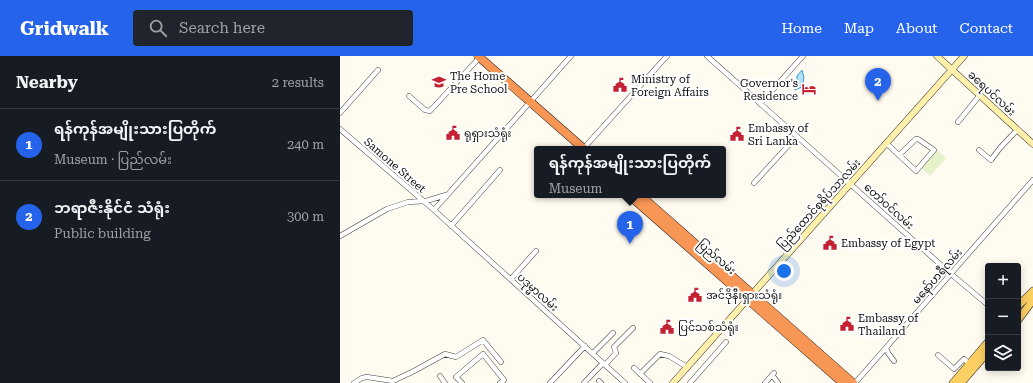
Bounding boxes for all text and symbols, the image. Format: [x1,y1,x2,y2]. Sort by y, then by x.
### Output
search box [133,10,413,46]
text: Gridwalk [20,17,109,40]
icon: search [147,17,169,39]
text: Search here [179,19,265,37]
text: Home [781,20,822,36]
text: Map [844,20,874,36]
text: About [896,20,938,36]
text: Contact [960,20,1013,36]
street label: ခရေပင်လမ်း [964,67,1019,120]
pin: 2 [865,68,891,101]
place label: The Home Pre School [450,70,508,96]
text: Nearby [16,72,78,92]
place label: Ministry of Foreign Affairs [631,73,709,99]
school or university icon: The Home Pre School [431,74,447,90]
text: 2 results [272,75,324,90]
public building icon: Ministry of Foreign Affairs [612,77,628,93]
place label: Governor's Residence [740,77,798,103]
hotel icon: Governor's Residence [801,81,817,97]
text: ရန်ကုန်အမျိုးသားပြတိုက် [54,120,216,138]
place label: Embassy of Sri Lanka [748,122,809,148]
public building icon: ရုရှားသံရုံး [445,125,461,141]
public building icon: Embassy of Sri Lanka [729,126,745,142]
place label: ရုရှားသံရုံး [464,127,512,142]
street label: Samone Street [361,135,428,196]
text: 1 [25,137,33,152]
text: 240 m [287,137,324,152]
popup [534,146,726,198]
text: Museum · ပြည်လမ်း [54,152,172,167]
text: ရန်ကုန်အမျိုးသားပြတိုက် [549,154,711,172]
street label: ပြည်ထောင်စုရိပ်သာလမ်း [775,156,865,253]
street label: တော်ဝင်လမ်း [861,180,917,232]
text: Museum [549,181,602,196]
text: ဘရာဇီးနိုင်ငံ သံရုံး [54,199,170,217]
text: 2 [25,209,33,224]
text: 300 m [287,209,324,224]
pin: 1 [617,211,643,244]
text: Public building [54,226,151,241]
public building icon: Embassy of Egypt [822,235,838,251]
street label: ပြည်လမ်း [694,237,739,279]
place label: Embassy of Egypt [841,237,935,250]
street label: မနော်ဟရီလမ်း [909,245,967,308]
your location [774,261,794,281]
map controls [985,263,1021,371]
button: + [985,263,1021,299]
street label: ပဒုမ္မာလမ်း [513,270,562,316]
public building icon: အင်ဒိုနီးရှားသံရုံး [687,287,703,303]
place label: အင်ဒိုနီးရှားသံရုံး [706,288,782,304]
button: − [985,299,1021,335]
place label: Embassy of Thailand [858,312,919,338]
public building icon: Embassy of Thailand [839,316,855,332]
public building icon: ပြင်သစ်သံရုံး [659,319,675,335]
place label: ပြင်သစ်သံရုံး [678,320,739,336]
button: layers [985,335,1021,371]

